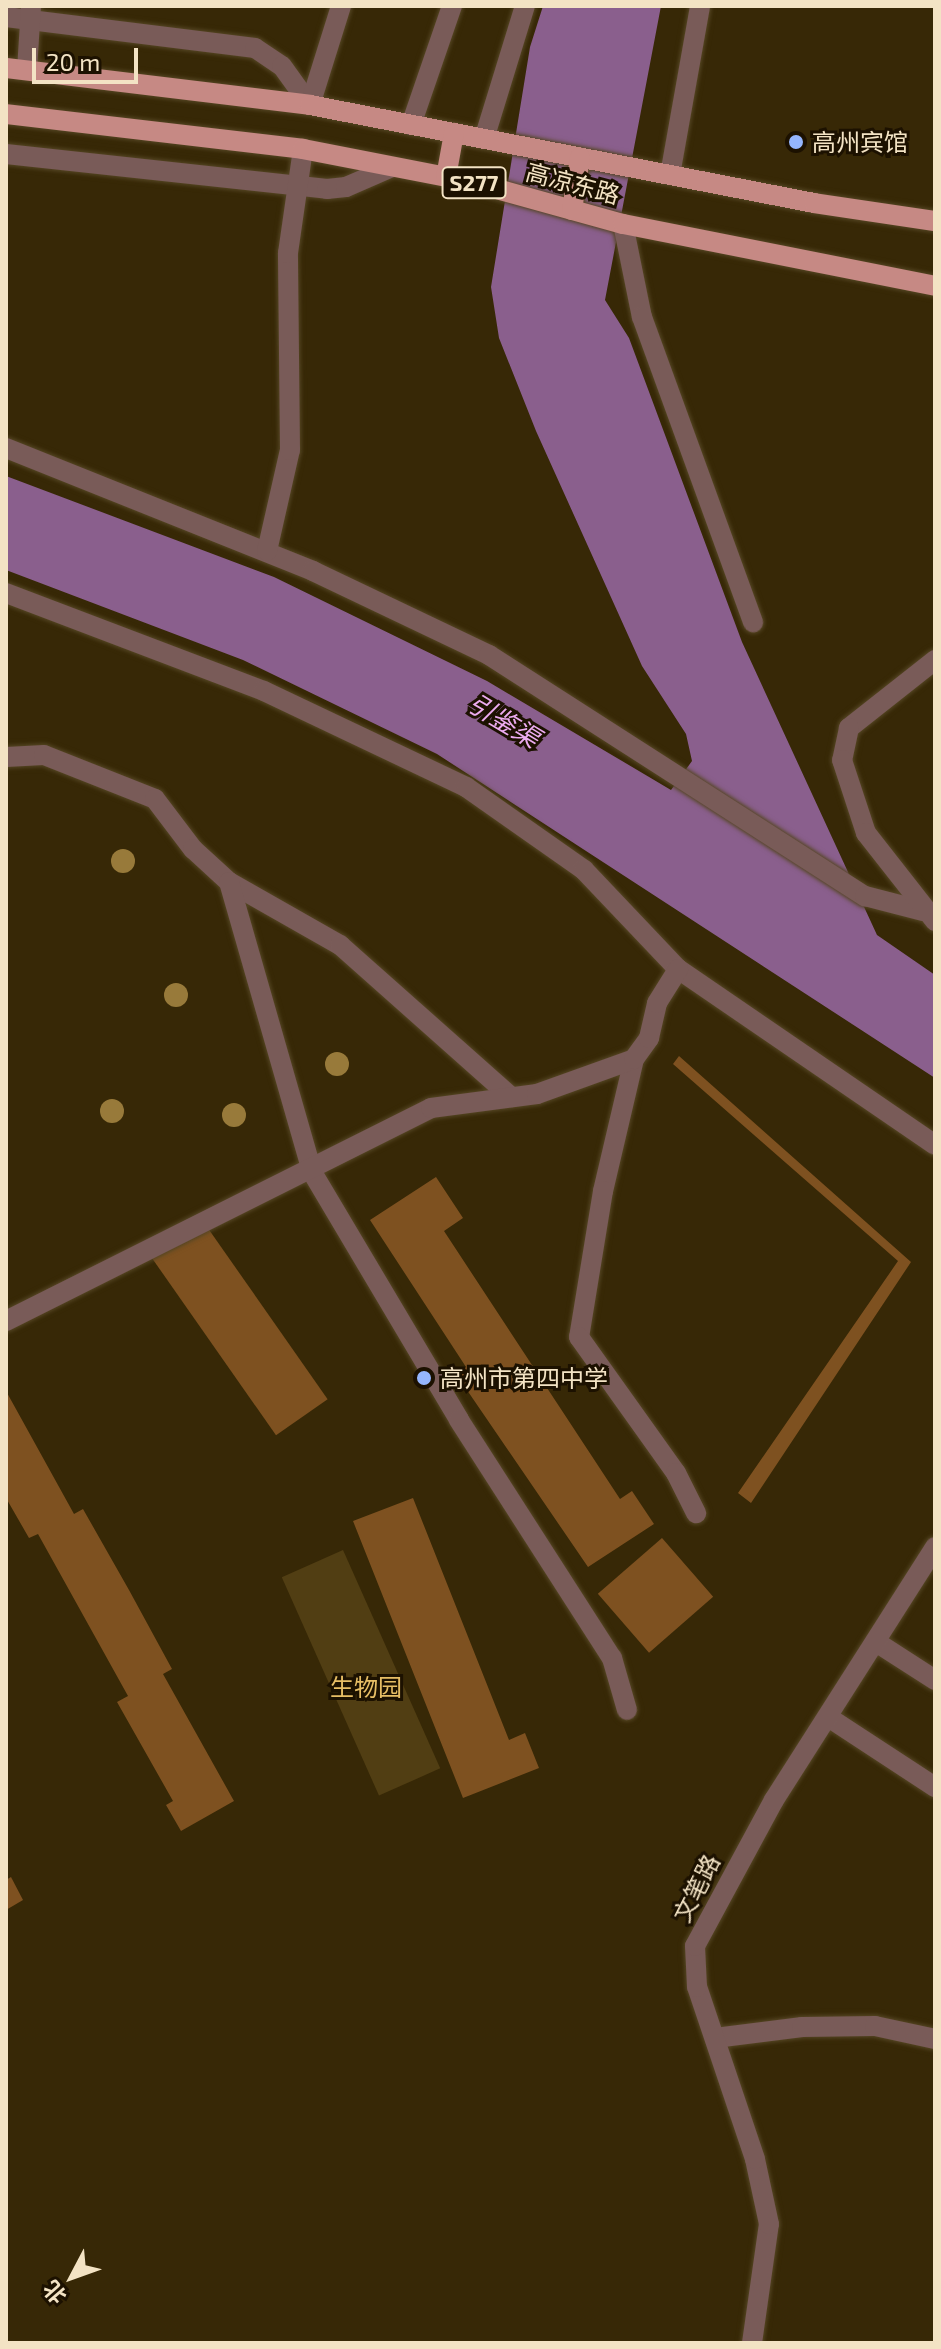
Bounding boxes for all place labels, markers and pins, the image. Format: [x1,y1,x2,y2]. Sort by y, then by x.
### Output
place label: 高州宾馆 [812,128,908,156]
marker: 高州宾馆 [787,133,805,151]
place label: 高州市第四中学 [440,1364,608,1392]
marker: 高州市第四中学 [415,1369,433,1387]

